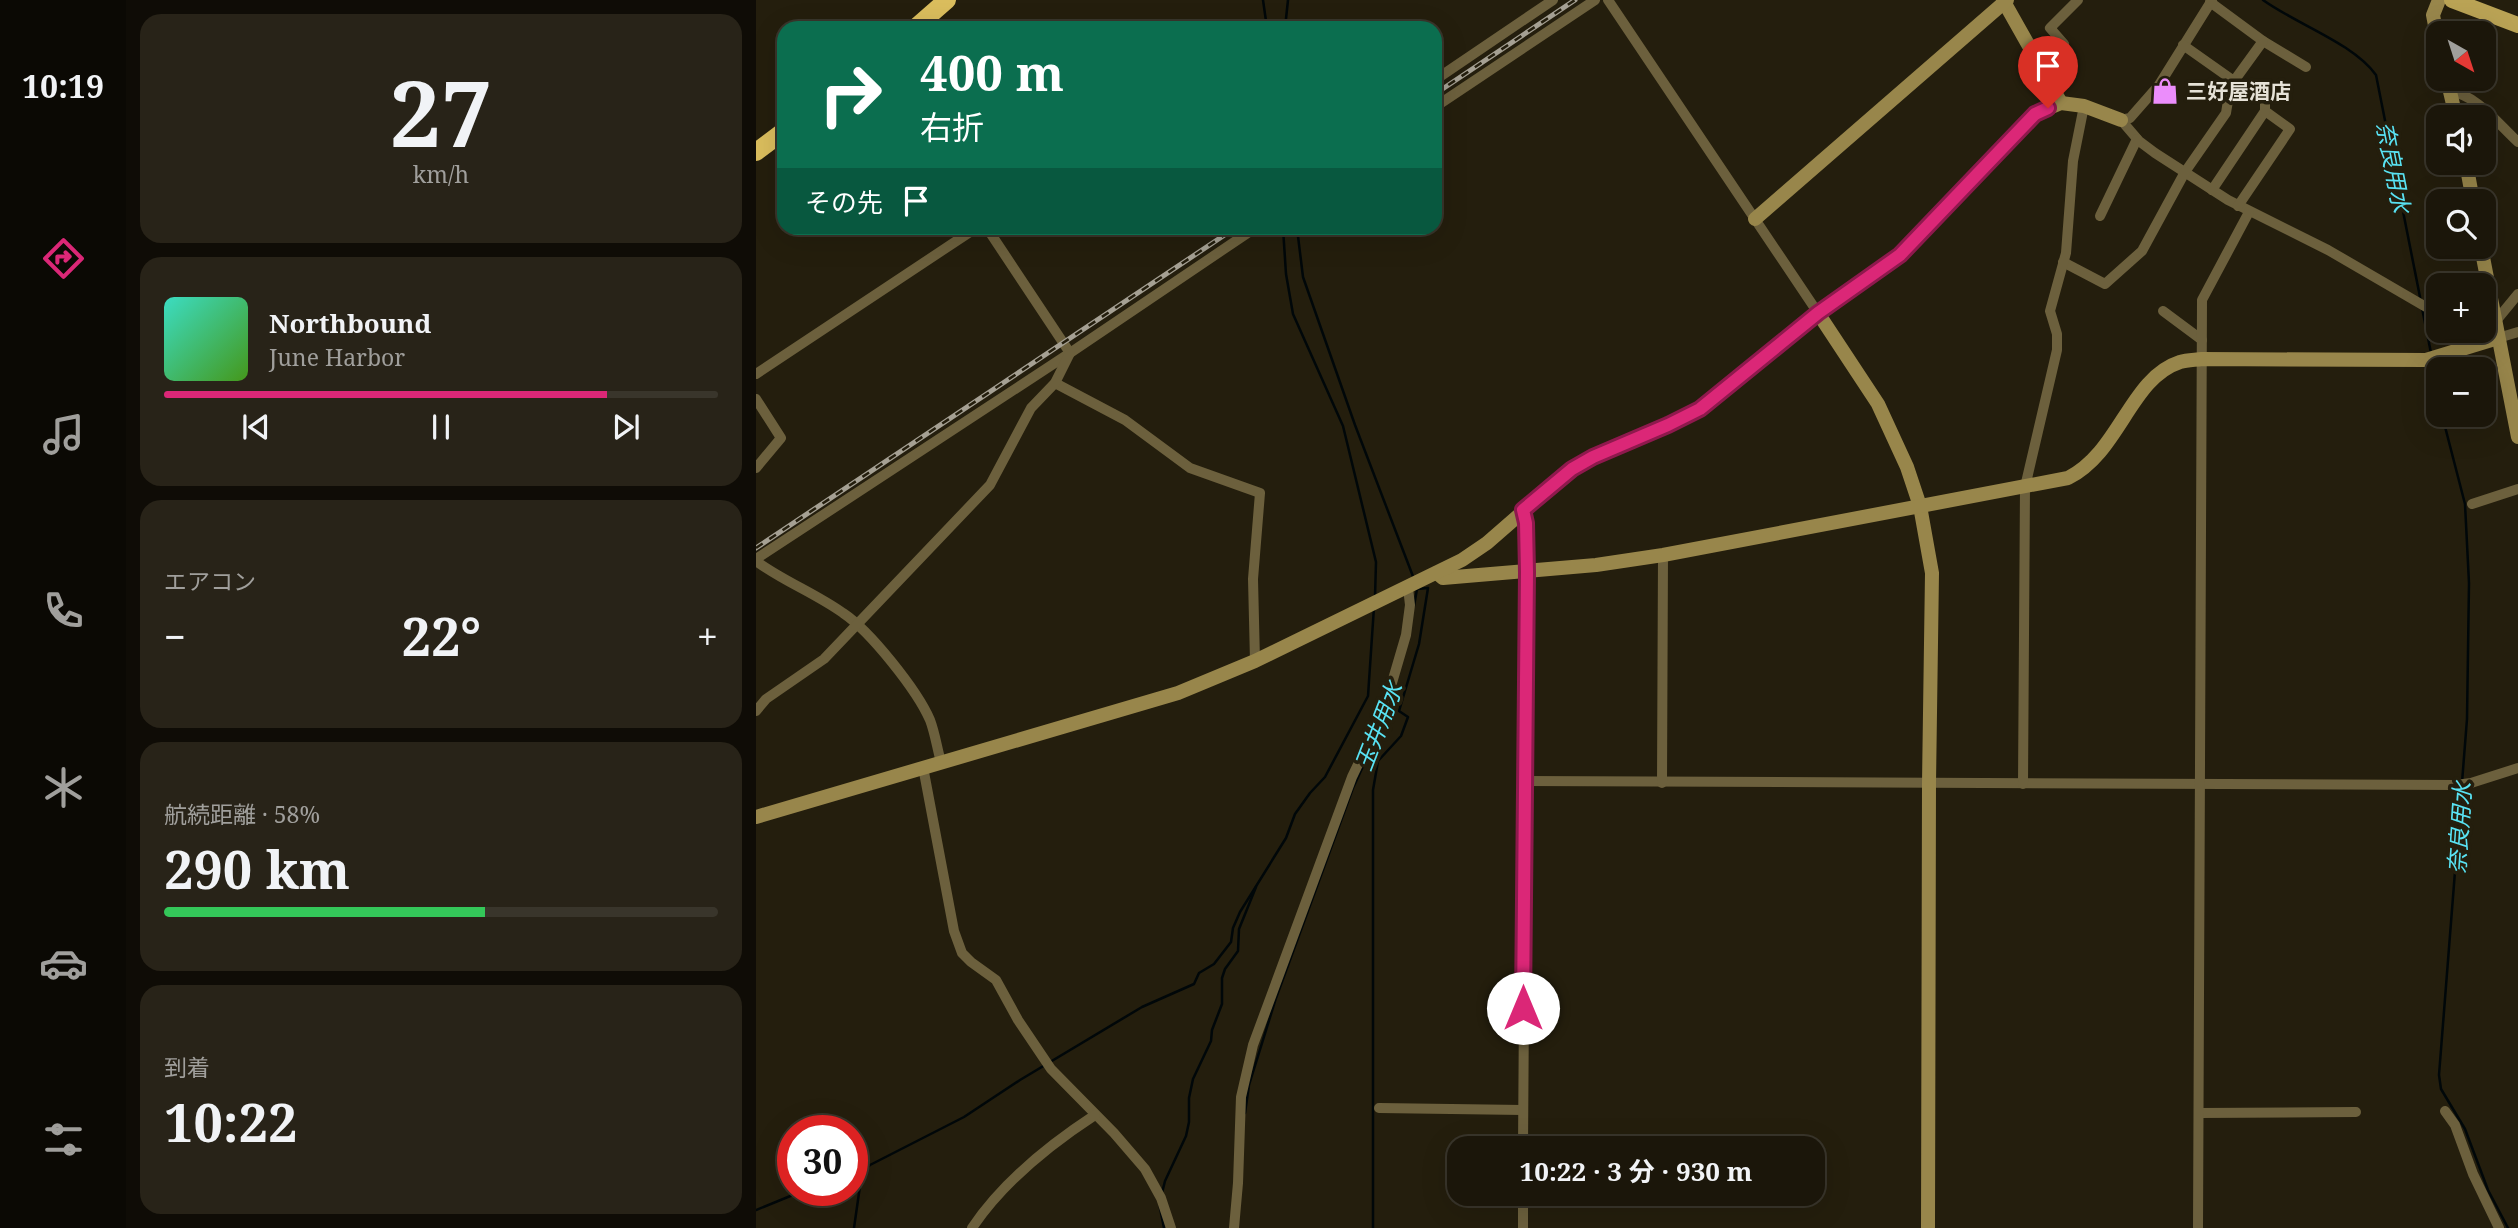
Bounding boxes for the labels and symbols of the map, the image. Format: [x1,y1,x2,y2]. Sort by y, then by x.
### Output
north arrow [2426,21,2496,91]
pin [2018,36,2078,108]
shop icon: 三好屋酒店 [2150,76,2180,106]
place label: 三好屋酒店 [2186,77,2291,105]
water label: 奈良用水 [2370,119,2419,218]
water label: 玉井用水 [1347,675,1410,775]
water label: 奈良用水 [2440,778,2478,875]
position arrow [1486,971,1560,1045]
speed limit sign: 30 [777,1115,868,1206]

